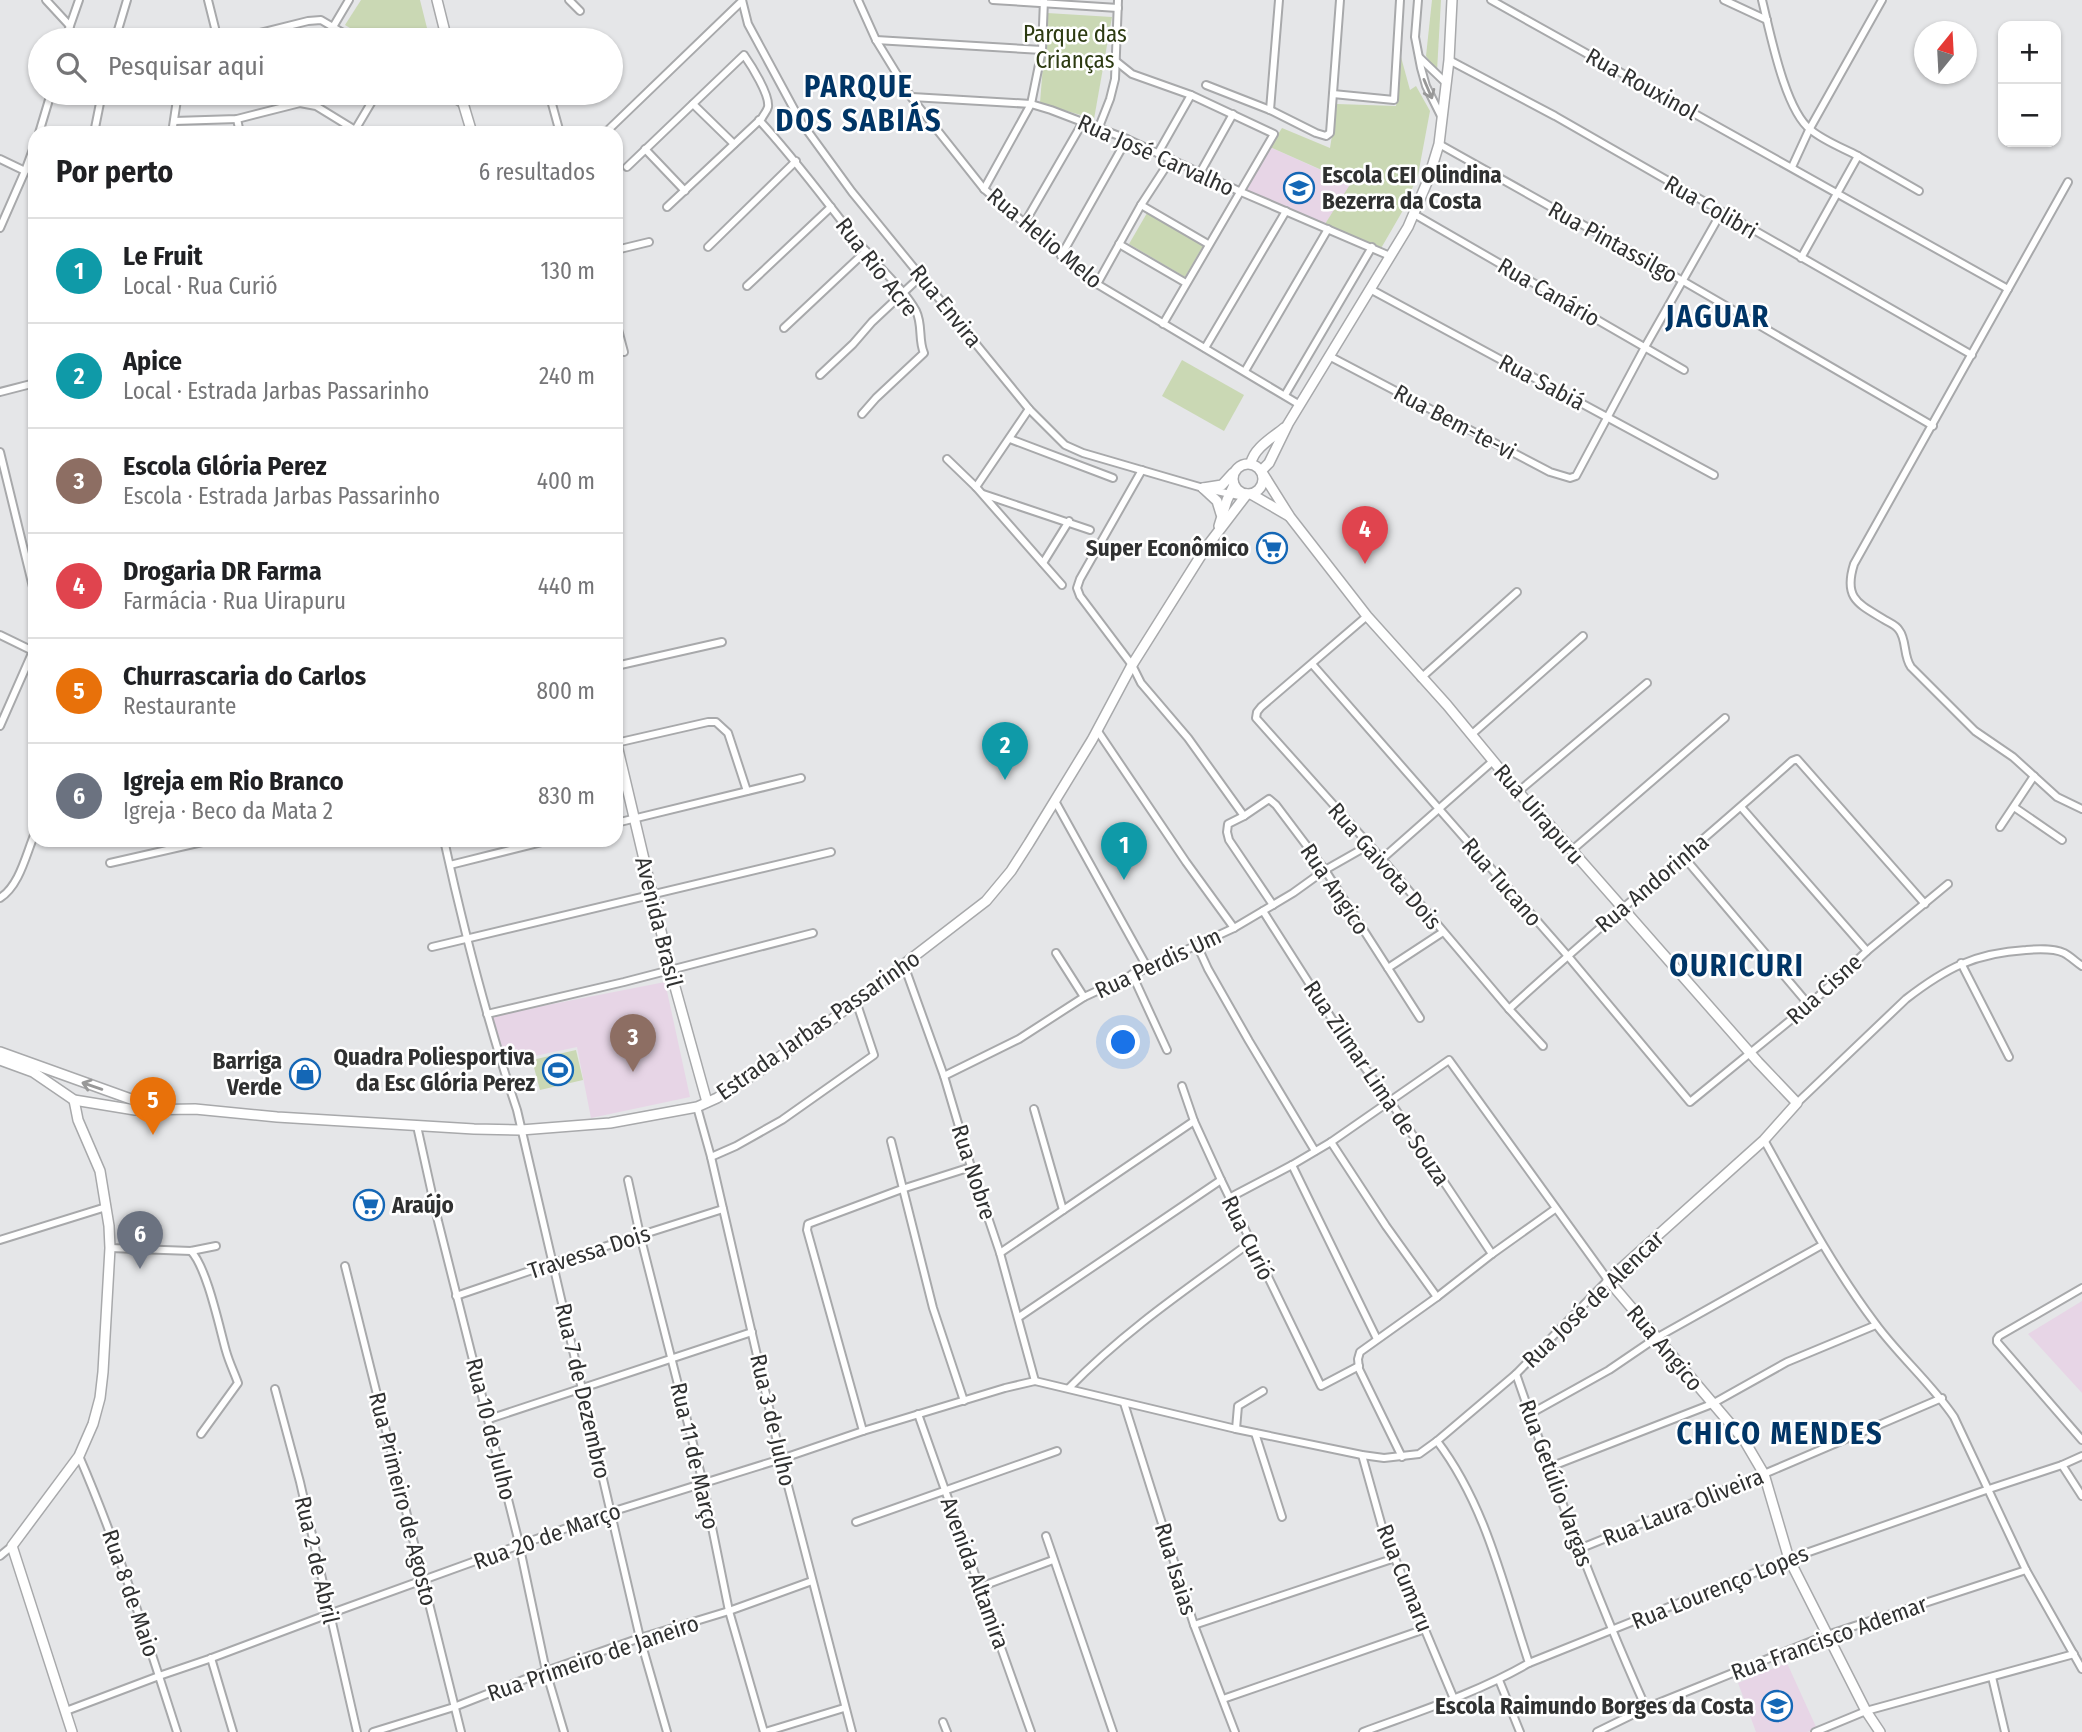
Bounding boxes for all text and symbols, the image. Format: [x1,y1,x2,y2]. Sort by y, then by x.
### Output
park label: Parque das Crianças [1023,20,1127,74]
north arrow [1914,21,1977,84]
map controls [1998,21,2061,147]
button: + [1998,21,2061,84]
search box [28,28,623,105]
street label: Rua Rouxinol [1581,42,1703,126]
icon: search [52,48,90,86]
text: Pesquisar aqui [108,51,265,82]
district label: PARQUE DOS SABIÁS [776,69,942,139]
one-way arrow [1423,78,1436,99]
button: − [1998,84,2061,147]
street label: Rua José Carvalho [1073,108,1239,202]
text: Por perto [56,154,173,190]
text: 6 resultados [479,158,595,186]
place label: Escola CEI Olindina Bezerra da Costa [1322,161,1502,215]
street label: Rua Colibri [1660,169,1762,245]
school or university icon: Escola CEI Olindina Bezerra da Costa [1282,171,1316,205]
street label: Rua Helio Melo [982,182,1108,294]
street label: Rua Pintassilgo [1543,195,1683,289]
street label: Rua Rio Acre [830,212,924,322]
text: Le Fruit [123,241,203,272]
street label: Rua Canário [1493,252,1605,332]
text: 1 [74,257,84,285]
text: 130 m [541,257,595,285]
street label: Rua Envira [904,259,988,353]
text: Local · Rua Curió [123,272,278,300]
district label: JAGUAR [1665,299,1770,335]
text: Apice [123,346,182,377]
street label: Rua Sabiá [1494,348,1590,416]
text: 2 [74,362,84,390]
text: 240 m [539,362,595,390]
text: Local · Estrada Jarbas Passarinho [123,377,429,405]
street label: Rua Bem-te-vi [1389,378,1521,466]
text: Escola Glória Perez [123,451,327,482]
text: 3 [74,467,84,495]
text: 400 m [537,467,595,495]
text: Escola · Estrada Jarbas Passarinho [123,482,440,510]
pin: 4 [1342,506,1388,564]
supermarket icon: Super Econômico [1255,531,1289,565]
place label: Super Econômico [1086,534,1249,562]
text: Drogaria DR Farma [123,556,322,587]
text: 4 [73,572,85,600]
text: 440 m [538,572,595,600]
text: Farmácia · Rua Uirapuru [123,587,346,615]
text: Churrascaria do Carlos [123,661,366,692]
text: 5 [73,677,85,705]
text: 800 m [536,677,595,705]
text: Restaurante [123,692,236,720]
pin: 2 [982,722,1028,780]
street label: Rua Uirapuru [1488,758,1590,870]
text: Igreja em Rio Branco [123,766,344,797]
text: 6 [73,782,85,810]
text: 830 m [538,782,595,810]
text: Igreja · Beco da Mata 2 [123,797,333,825]
street label: Rua Gaivota Dois [1322,797,1448,935]
pin: 1 [1101,822,1147,880]
street label: Rua Andorinha [1590,828,1714,938]
street label: Rua Tucano [1456,832,1548,932]
street label: Rua Angico [1294,838,1376,940]
street label: Avenida Brasil [629,854,689,990]
street label: Rua Perdis Um [1091,922,1225,1004]
street label: Estrada Jarbas Passarinho [711,944,925,1106]
district label: OURICURI [1669,948,1805,984]
street label: Rua Cisne [1780,948,1868,1030]
street label: Rua Zilmar Lima de Souza [1298,975,1456,1191]
pin: 3 [610,1014,656,1072]
your location [1106,1025,1140,1059]
place label: Quadra Poliesportiva da Esc Glória Perez [334,1043,535,1097]
place label: Barriga Verde [213,1047,282,1101]
sports icon: Quadra Poliesportiva da Esc Glória Perez [541,1053,575,1087]
shop icon: Barriga Verde [288,1057,322,1091]
pin: 5 [130,1077,176,1135]
one-way arrow [81,1079,103,1091]
street label: Rua Nobre [945,1121,1003,1223]
supermarket icon: Araújo [352,1188,386,1222]
place label: Araújo [391,1191,454,1219]
street label: Rua Curió [1216,1191,1280,1285]
pin: 6 [117,1211,163,1269]
street label: Travessa Dois [524,1219,654,1285]
street label: Rua José de Alencar [1516,1224,1670,1374]
street label: Rua Angico [1621,1299,1709,1397]
street label: Rua 7 de Dezembro [549,1300,617,1482]
street label: Rua 3 de Julho [744,1351,802,1489]
street label: Rua 10 de Julho [460,1355,522,1503]
street label: Rua 11 de Março [665,1380,725,1532]
street label: Rua Primeiro de Agosto [363,1389,443,1609]
street label: Rua Getúlio Vargas [1513,1396,1599,1571]
district label: CHICO MENDES [1676,1416,1884,1452]
street label: Rua Laura Oliveira [1599,1462,1767,1552]
street label: Rua 2 de Abril [289,1493,345,1627]
street label: Avenida Altamira [935,1493,1015,1653]
street label: Rua 20 de Março [470,1496,624,1576]
street label: Rua Isaias [1149,1520,1203,1619]
street label: Rua Cumaru [1371,1520,1439,1636]
street label: Rua 8 de Maio [96,1526,166,1660]
street label: Rua Lourenço Lopes [1628,1539,1813,1635]
street label: Rua Francisco Ademar [1727,1590,1931,1686]
street label: Rua Primeiro de Janeiro [484,1609,702,1707]
school or university icon: Escola Raimundo Borges da Costa [1760,1689,1794,1723]
place label: Escola Raimundo Borges da Costa [1435,1692,1754,1720]

